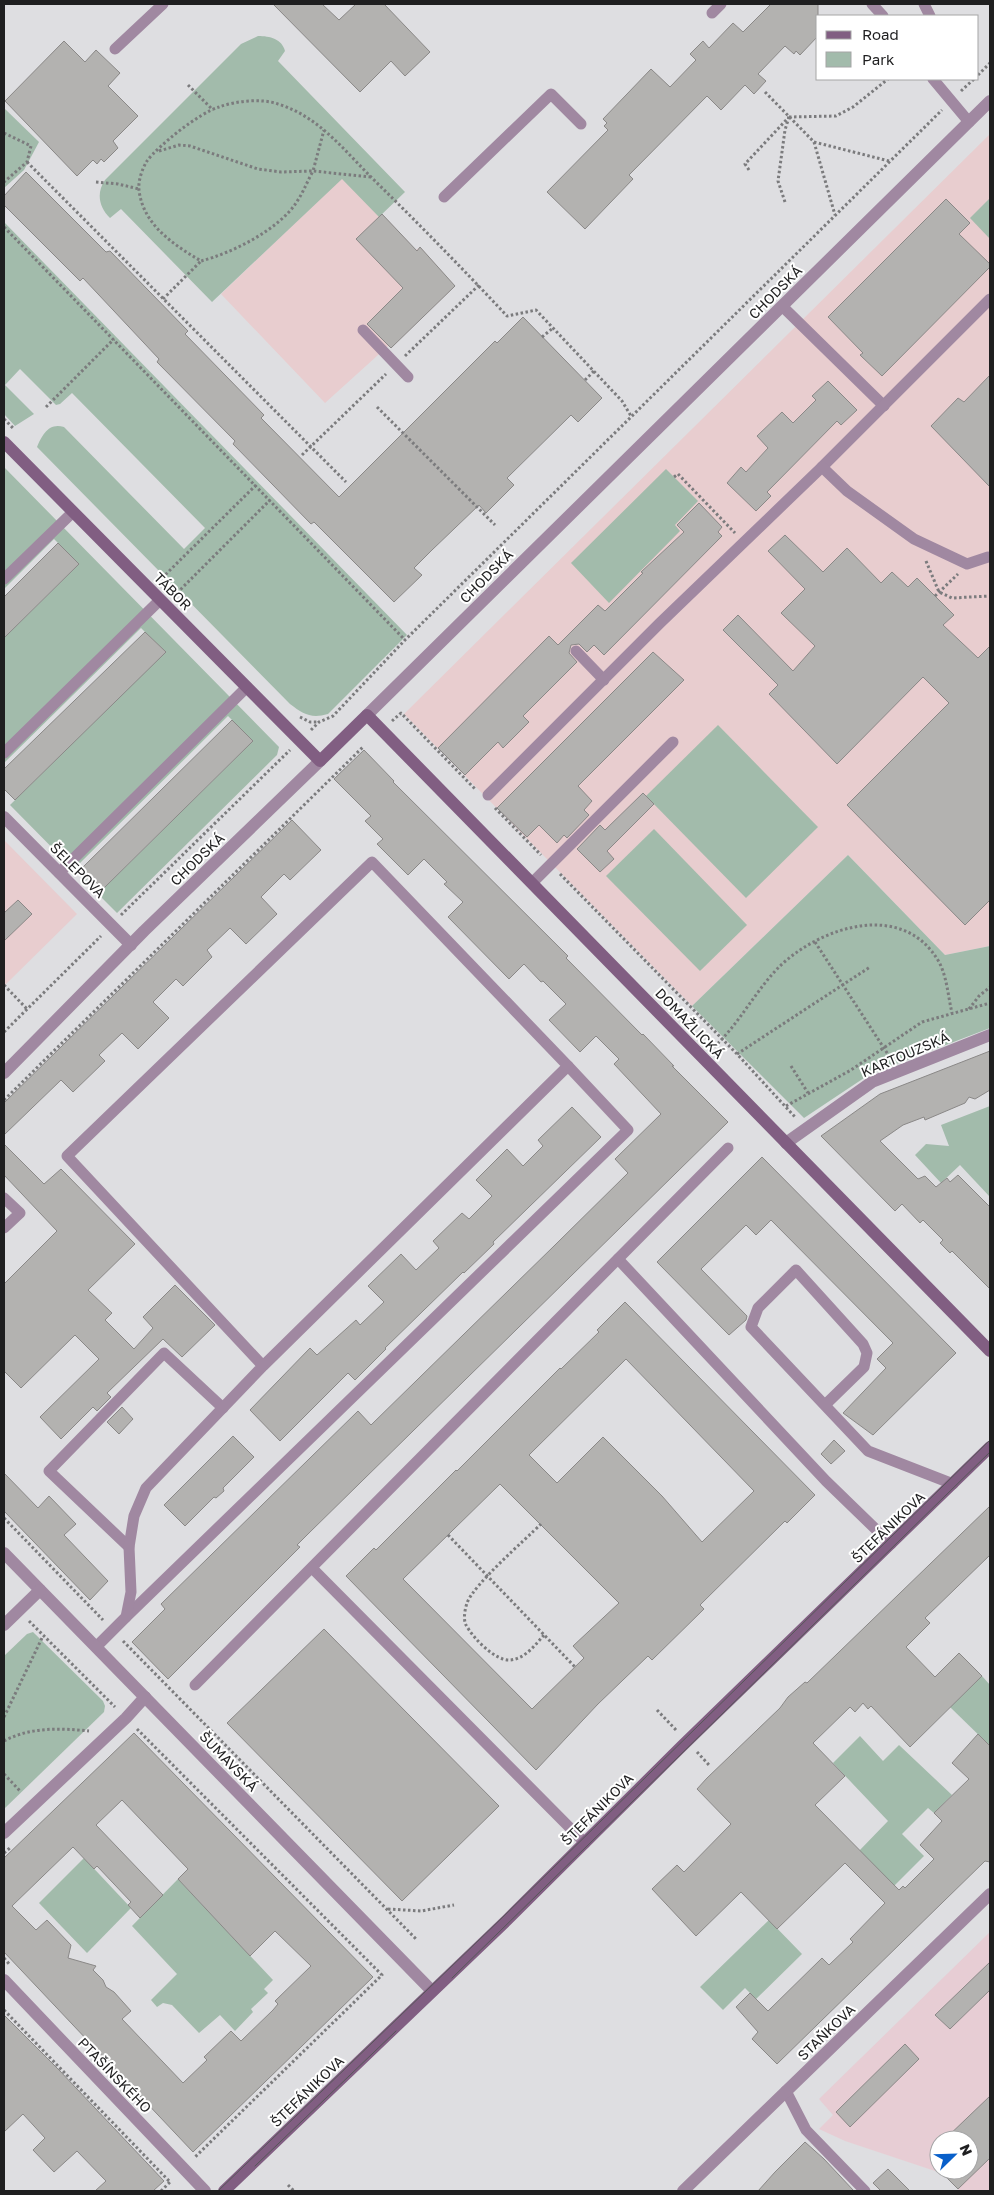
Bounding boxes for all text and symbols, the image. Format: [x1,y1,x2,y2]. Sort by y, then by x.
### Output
legend [816,15,979,80]
text: Road [862,25,899,43]
text: Park [862,50,895,68]
street label: CHODSKÁ [745,261,806,322]
street label: CHODSKÁ [456,545,517,606]
street label: TÁBOR [151,569,195,613]
street label: CHODSKÁ [166,829,228,889]
street label: ŠELEPOVA [47,839,109,901]
street label: DOMAŽLICKÁ [652,984,728,1062]
street label: KARTOUZSKÁ [858,1028,952,1080]
street label: ŠTEFÁNIKOVA [848,1487,928,1566]
street label: ŠUMAVSKÁ [196,1727,262,1795]
street label: ŠTEFÁNIKOVA [557,1769,637,1849]
street label: STAŇKOVA [794,2000,859,2064]
street label: PTAŠÍNSKÉHO [75,2034,155,2116]
street label: ŠTEFÁNIKOVA [267,2051,347,2130]
north arrow [929,2130,979,2180]
text: N [957,2142,976,2158]

